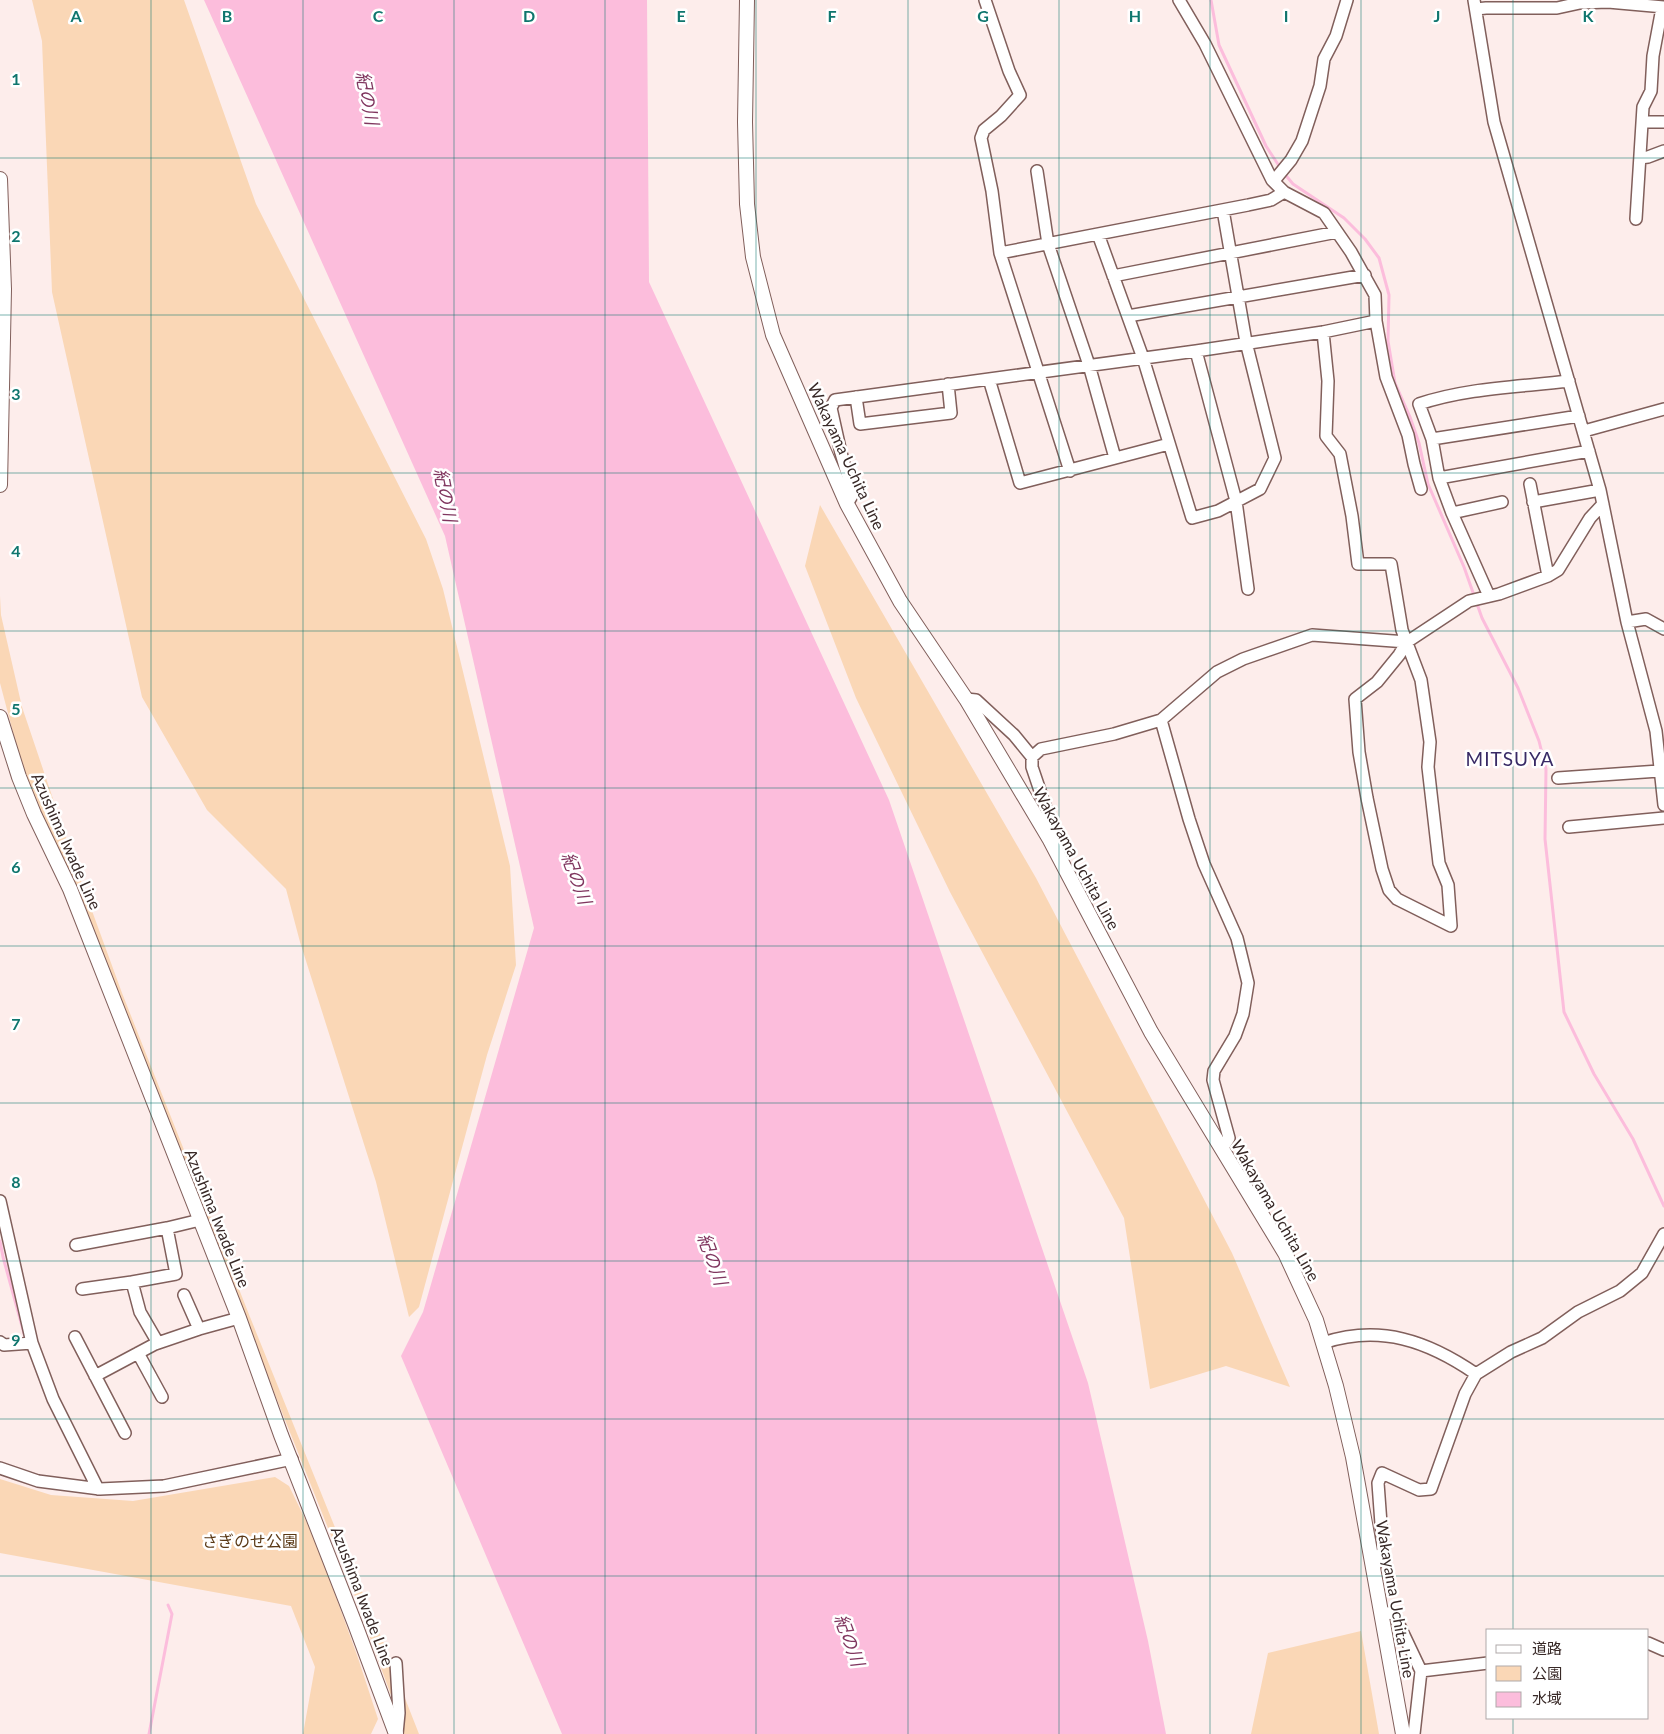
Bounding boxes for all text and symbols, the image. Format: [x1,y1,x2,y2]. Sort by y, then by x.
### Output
text: A [69,6,82,25]
text: B [222,6,232,25]
text: C [373,6,384,25]
text: D [523,6,535,25]
text: E [676,6,686,25]
text: F [827,6,837,25]
text: G [977,6,989,25]
text: H [1129,6,1141,25]
text: I [1284,6,1288,25]
text: J [1434,6,1440,25]
text: K [1583,6,1595,25]
text: 1 [11,69,21,88]
water label: 紀の川 [352,69,384,129]
text: 2 [11,226,21,245]
street label: Wakayama Uchita Line [805,380,889,532]
text: 3 [11,384,21,403]
water label: 紀の川 [430,466,462,526]
text: 4 [11,541,21,560]
text: 5 [11,699,21,718]
district label: MITSUYA [1466,747,1554,770]
street label: Azushima Iwade Line [28,770,106,912]
street label: Wakayama Uchita Line [1030,783,1124,933]
water label: 紀の川 [557,849,597,909]
text: 6 [11,857,21,876]
text: 7 [11,1014,21,1033]
street label: Wakayama Uchita Line [1228,1136,1324,1284]
street label: Azushima Iwade Line [182,1146,254,1290]
text: 8 [11,1172,21,1191]
water label: 紀の川 [693,1230,733,1290]
text: 9 [11,1330,21,1349]
street label: Wakayama Uchita Line [1373,1519,1419,1679]
street label: Azushima Iwade Line [328,1524,398,1668]
park label: さぎのせ公園 [202,1531,298,1550]
water label: 紀の川 [830,1611,870,1671]
legend [1486,1629,1649,1719]
text: 道路 [1532,1639,1562,1657]
text: 公園 [1532,1664,1562,1682]
text: 水域 [1532,1689,1562,1707]

